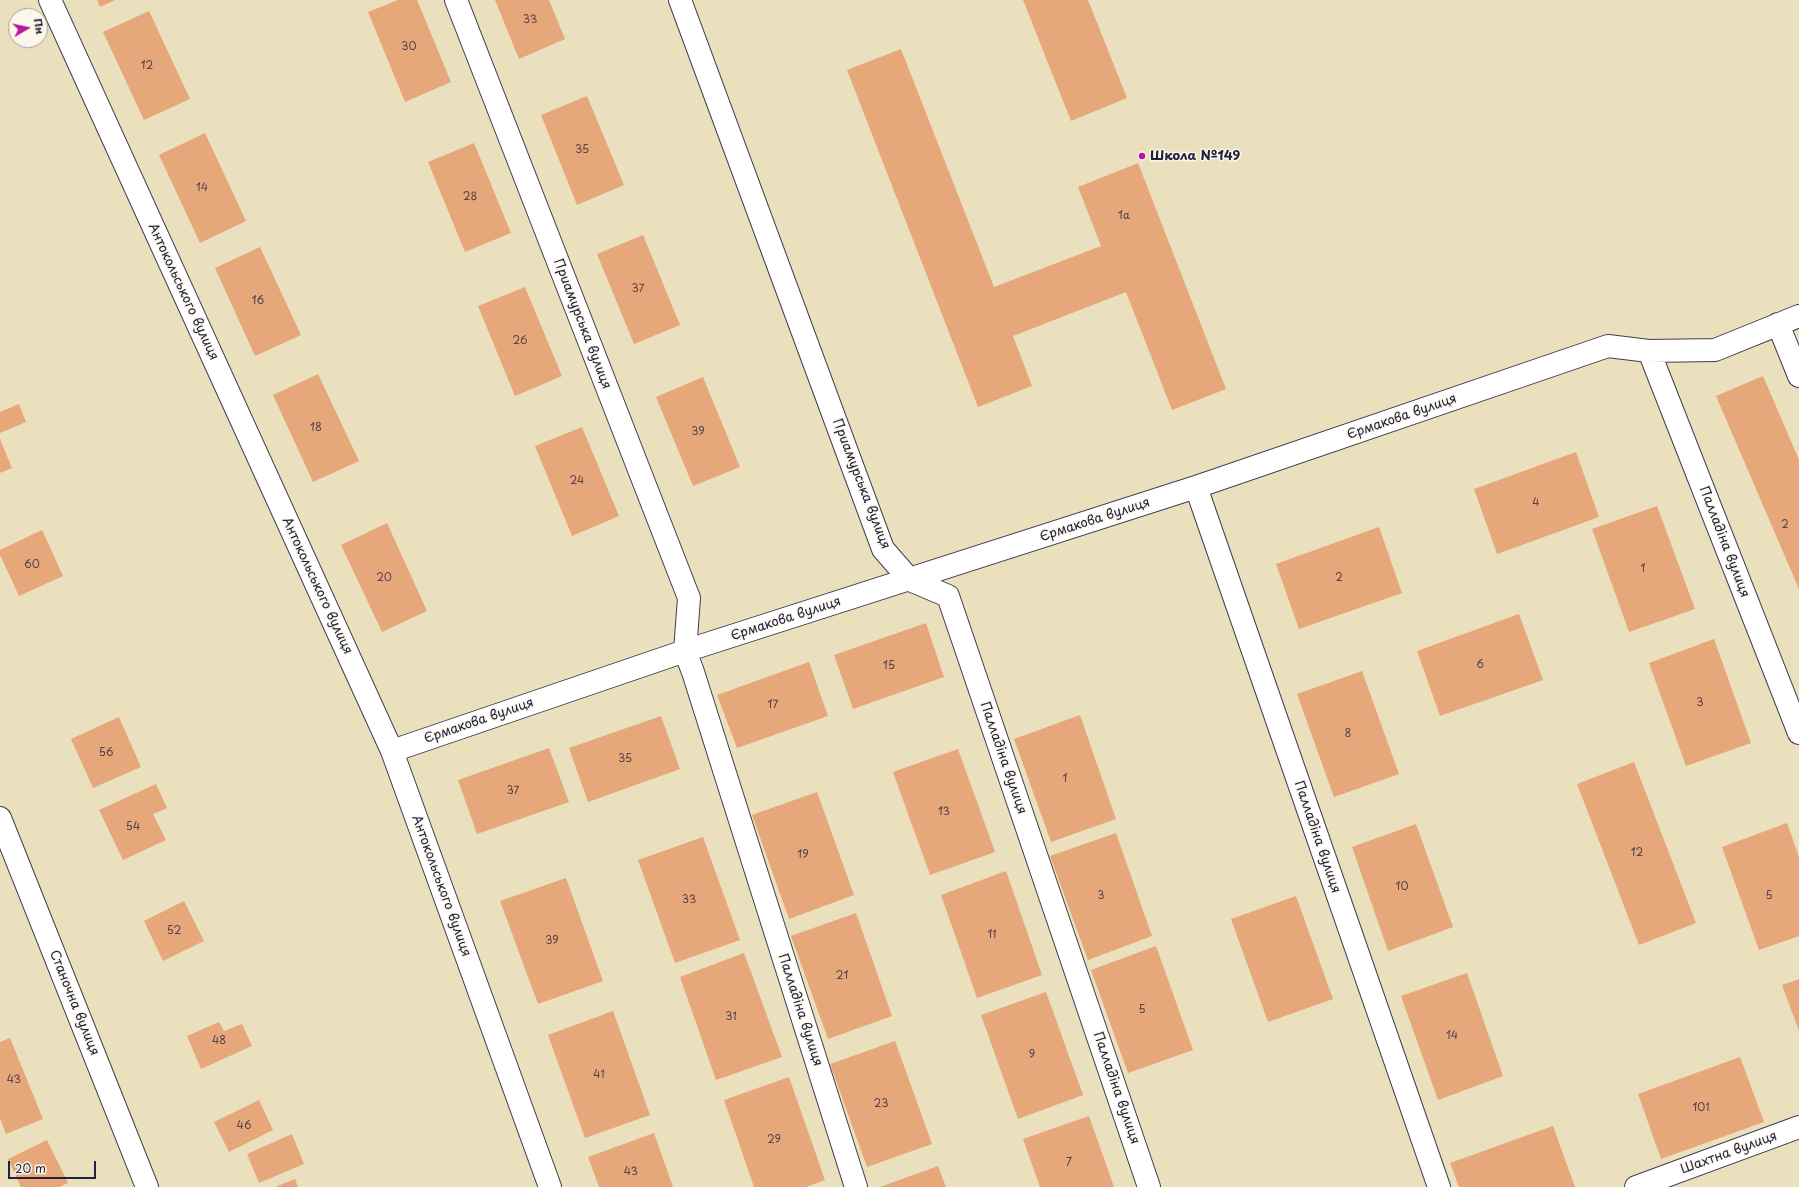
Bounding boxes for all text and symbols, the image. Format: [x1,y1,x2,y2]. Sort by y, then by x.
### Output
north arrow [8,8,48,48]
house number: 33 [523,13,537,27]
text: Пн [30,17,49,35]
house number: 30 [401,40,417,54]
house number: 12 [141,59,153,73]
house number: 35 [575,143,589,157]
place label: Школа №149 [1150,148,1240,164]
marker: Школа №149 [1137,151,1147,161]
house number: 14 [196,181,208,195]
house number: 28 [463,190,477,204]
house number: 1а [1118,209,1130,223]
street label: Антокольського вулиця [144,221,222,363]
street label: Приамурська вулиця [550,257,614,391]
house number: 37 [632,282,644,296]
house number: 16 [252,294,264,308]
house number: 26 [512,334,528,348]
street label: Єрмакова вулиця [1345,391,1459,443]
street label: Приамурська вулиця [829,417,893,551]
house number: 18 [310,421,322,435]
house number: 39 [691,425,705,439]
house number: 24 [570,474,584,488]
street label: Палладіна вулиця [1696,484,1752,600]
street label: Єрмакова вулиця [1038,495,1152,545]
house number: 4 [1532,496,1540,510]
street label: Антокольського вулиця [278,515,356,657]
house number: 2 [1781,518,1789,532]
house number: 60 [24,558,40,572]
house number: 1 [1641,562,1645,576]
house number: 20 [376,571,392,585]
house number: 2 [1335,571,1343,585]
street label: Єрмакова вулиця [729,594,843,644]
house number: 6 [1476,658,1484,672]
house number: 15 [883,659,895,673]
street label: Єрмакова вулиця [422,695,536,747]
house number: 3 [1696,696,1704,710]
house number: 17 [768,698,778,712]
street label: Палладіна вулиця [976,700,1030,816]
house number: 8 [1345,727,1351,741]
house number: 56 [99,746,113,760]
house number: 35 [618,752,632,766]
house number: 1 [1063,772,1067,786]
street label: Палладіна вулиця [1290,779,1344,895]
house number: 37 [507,784,519,798]
house number: 13 [938,805,950,819]
street label: Антокольського вулиця [408,813,474,959]
house number: 54 [126,820,140,834]
house number: 12 [1631,846,1643,860]
house number: 19 [797,848,809,862]
house number: 10 [1396,880,1408,894]
house number: 3 [1097,889,1105,903]
house number: 5 [1765,889,1773,903]
house number: 33 [682,893,696,907]
house number: 52 [167,924,181,938]
house number: 11 [987,928,997,942]
house number: 39 [545,934,559,948]
street label: Станочна вулиця [46,948,102,1058]
street label: Палладіна вулиця [774,952,826,1068]
house number: 21 [836,969,848,983]
house number: 5 [1138,1003,1146,1017]
house number: 31 [725,1010,737,1024]
house number: 14 [1446,1029,1458,1043]
street label: Палладіна вулиця [1089,1030,1143,1146]
house number: 48 [212,1034,226,1048]
house number: 9 [1029,1048,1035,1062]
house number: 41 [593,1068,605,1082]
house number: 43 [7,1073,21,1087]
house number: 23 [874,1097,888,1111]
house number: 101 [1692,1101,1710,1115]
house number: 46 [237,1119,251,1133]
street label: Шахтна вулиця [1679,1128,1779,1178]
house number: 29 [767,1133,781,1147]
scale bar [10,1153,98,1179]
house number: 7 [1066,1156,1072,1170]
text: 20 m [15,1159,46,1177]
house number: 43 [624,1165,638,1179]

